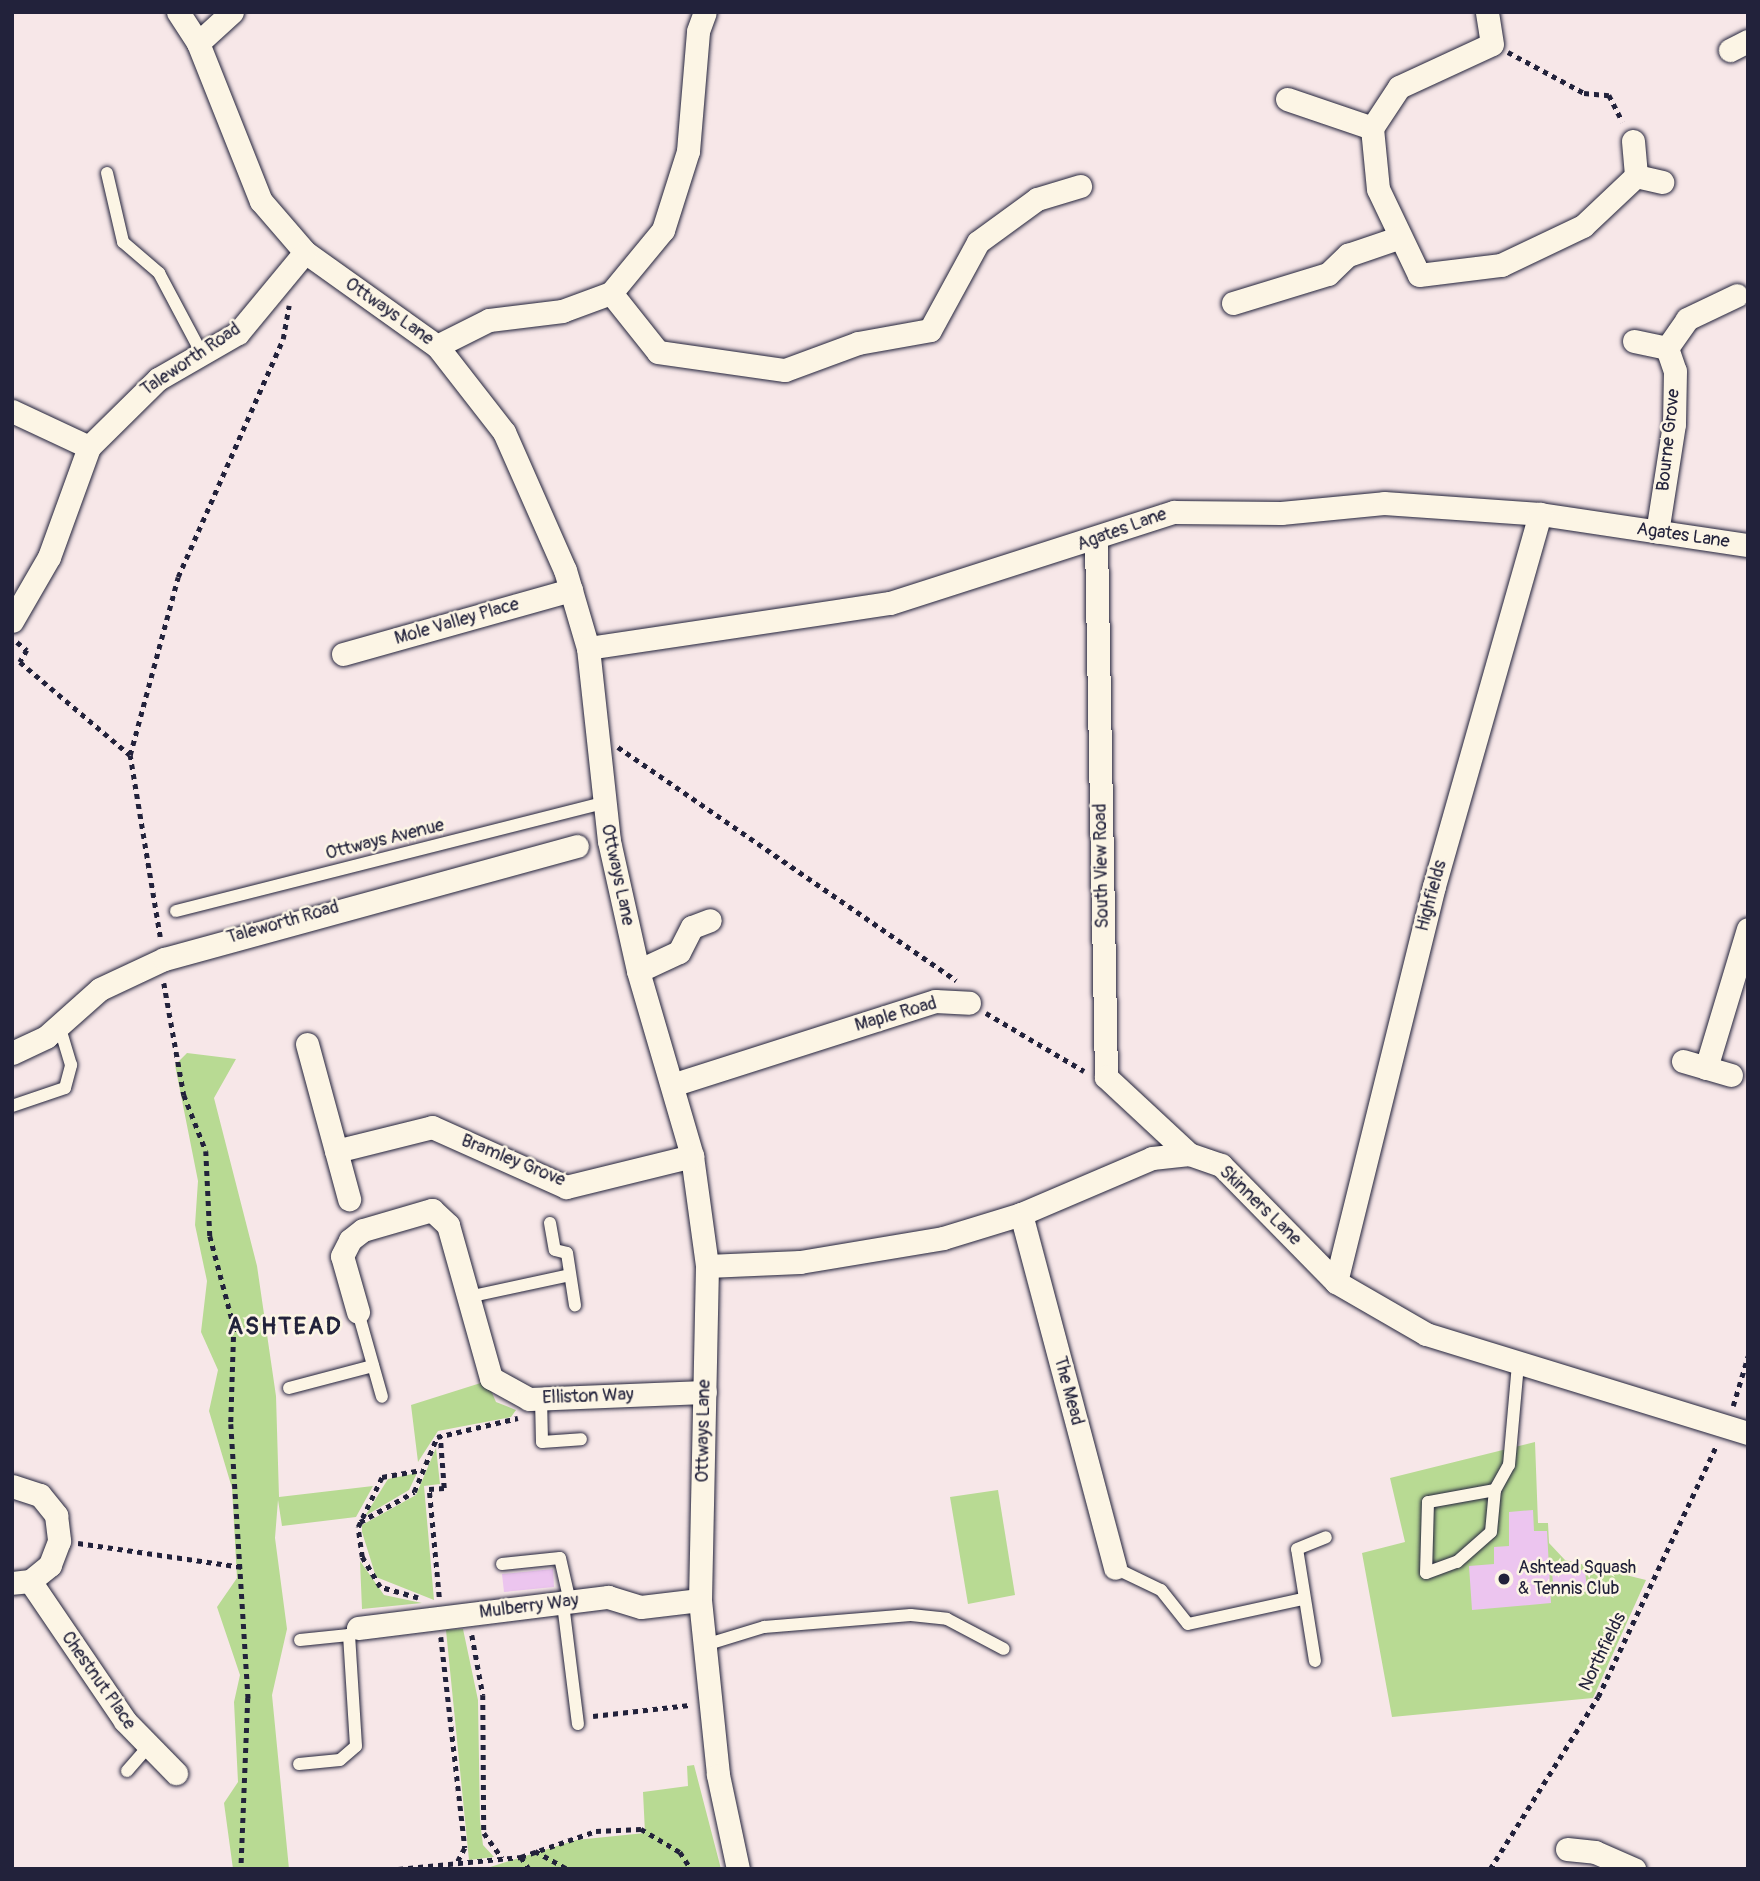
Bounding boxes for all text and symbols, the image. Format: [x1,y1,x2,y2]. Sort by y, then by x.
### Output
street label: Ottways Lane [341,274,437,350]
street label: Taleworth Road [137,319,245,401]
street label: Bourne Grove [1653,388,1685,492]
street label: Agates Lane [1074,504,1170,556]
street label: Agates Lane [1635,519,1731,553]
street label: Mole Valley Place [392,594,522,650]
street label: South View Road [1090,803,1114,929]
street label: Ottways Avenue [323,815,447,865]
street label: Ottways Lane [596,822,638,928]
street label: Highfields [1412,858,1452,934]
street label: Taleworth Road [224,897,342,949]
street label: Maple Road [853,993,939,1037]
street label: Bramley Grove [458,1130,568,1192]
street label: Skinners Lane [1214,1162,1306,1250]
district label: ASHTEAD [228,1313,342,1341]
street label: The Mead [1048,1354,1088,1428]
street label: Ottways Lane [692,1379,716,1483]
street label: Elliston Way [542,1385,634,1409]
place label: Ashtead Squash & Tennis Club [1518,1558,1636,1600]
marker: Ashtead Squash & Tennis Club [1496,1571,1512,1587]
street label: Mulberry Way [478,1590,580,1624]
street label: Northfields [1575,1609,1631,1695]
street label: Chestnut Place [56,1628,140,1734]

